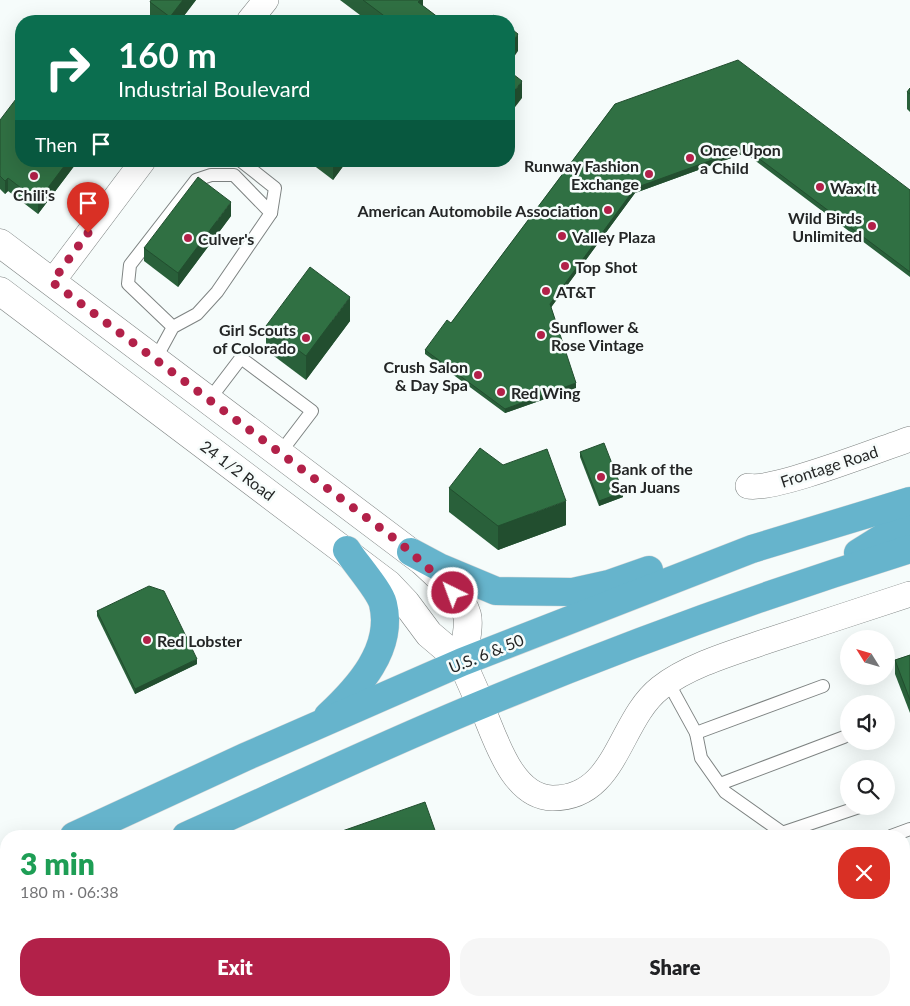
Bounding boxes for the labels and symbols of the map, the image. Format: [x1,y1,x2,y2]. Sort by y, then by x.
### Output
place label: Once Upon a Child [700,140,781,177]
marker: Once Upon a Child [684,152,696,164]
place label: Runway Fashion Exchange [524,156,639,193]
marker: Runway Fashion Exchange [643,168,655,180]
marker: Chili's [28,170,40,182]
place label: Wax It [830,178,877,197]
marker: Wax It [814,181,826,193]
pin [67,182,109,233]
place label: Chili's [13,185,55,204]
place label: American Automobile Association [356,201,598,220]
marker: American Automobile Association [602,204,614,216]
place label: Wild Birds Unlimited [788,208,862,245]
marker: Wild Birds Unlimited [866,220,878,232]
place label: Valley Plaza [571,227,656,246]
place label: Culver's [198,229,254,248]
marker: Valley Plaza [556,230,568,242]
marker: Culver's [182,232,194,244]
place label: Top Shot [575,257,638,276]
marker: Top Shot [559,260,571,272]
place label: AT&T [555,282,596,301]
marker: AT&T [540,285,552,297]
place label: Sunflower & Rose Vintage [551,317,644,354]
place label: Girl Scouts of Colorado [213,320,296,357]
marker: Sunflower & Rose Vintage [535,329,547,341]
marker: Girl Scouts of Colorado [300,332,312,344]
place label: Crush Salon & Day Spa [384,357,468,394]
marker: Crush Salon & Day Spa [472,369,484,381]
place label: Red Wing [511,383,581,402]
marker: Red Wing [495,386,507,398]
street label: 24 1/2 Road [197,436,279,504]
street label: Frontage Road [778,441,880,491]
place label: Bank of the San Juans [611,459,693,496]
marker: Bank of the San Juans [595,471,607,483]
position arrow [426,566,478,618]
street label: U.S. 6 & 50 [446,629,526,677]
north arrow [840,630,895,685]
place label: Red Lobster [157,631,242,650]
marker: Red Lobster [141,634,153,646]

